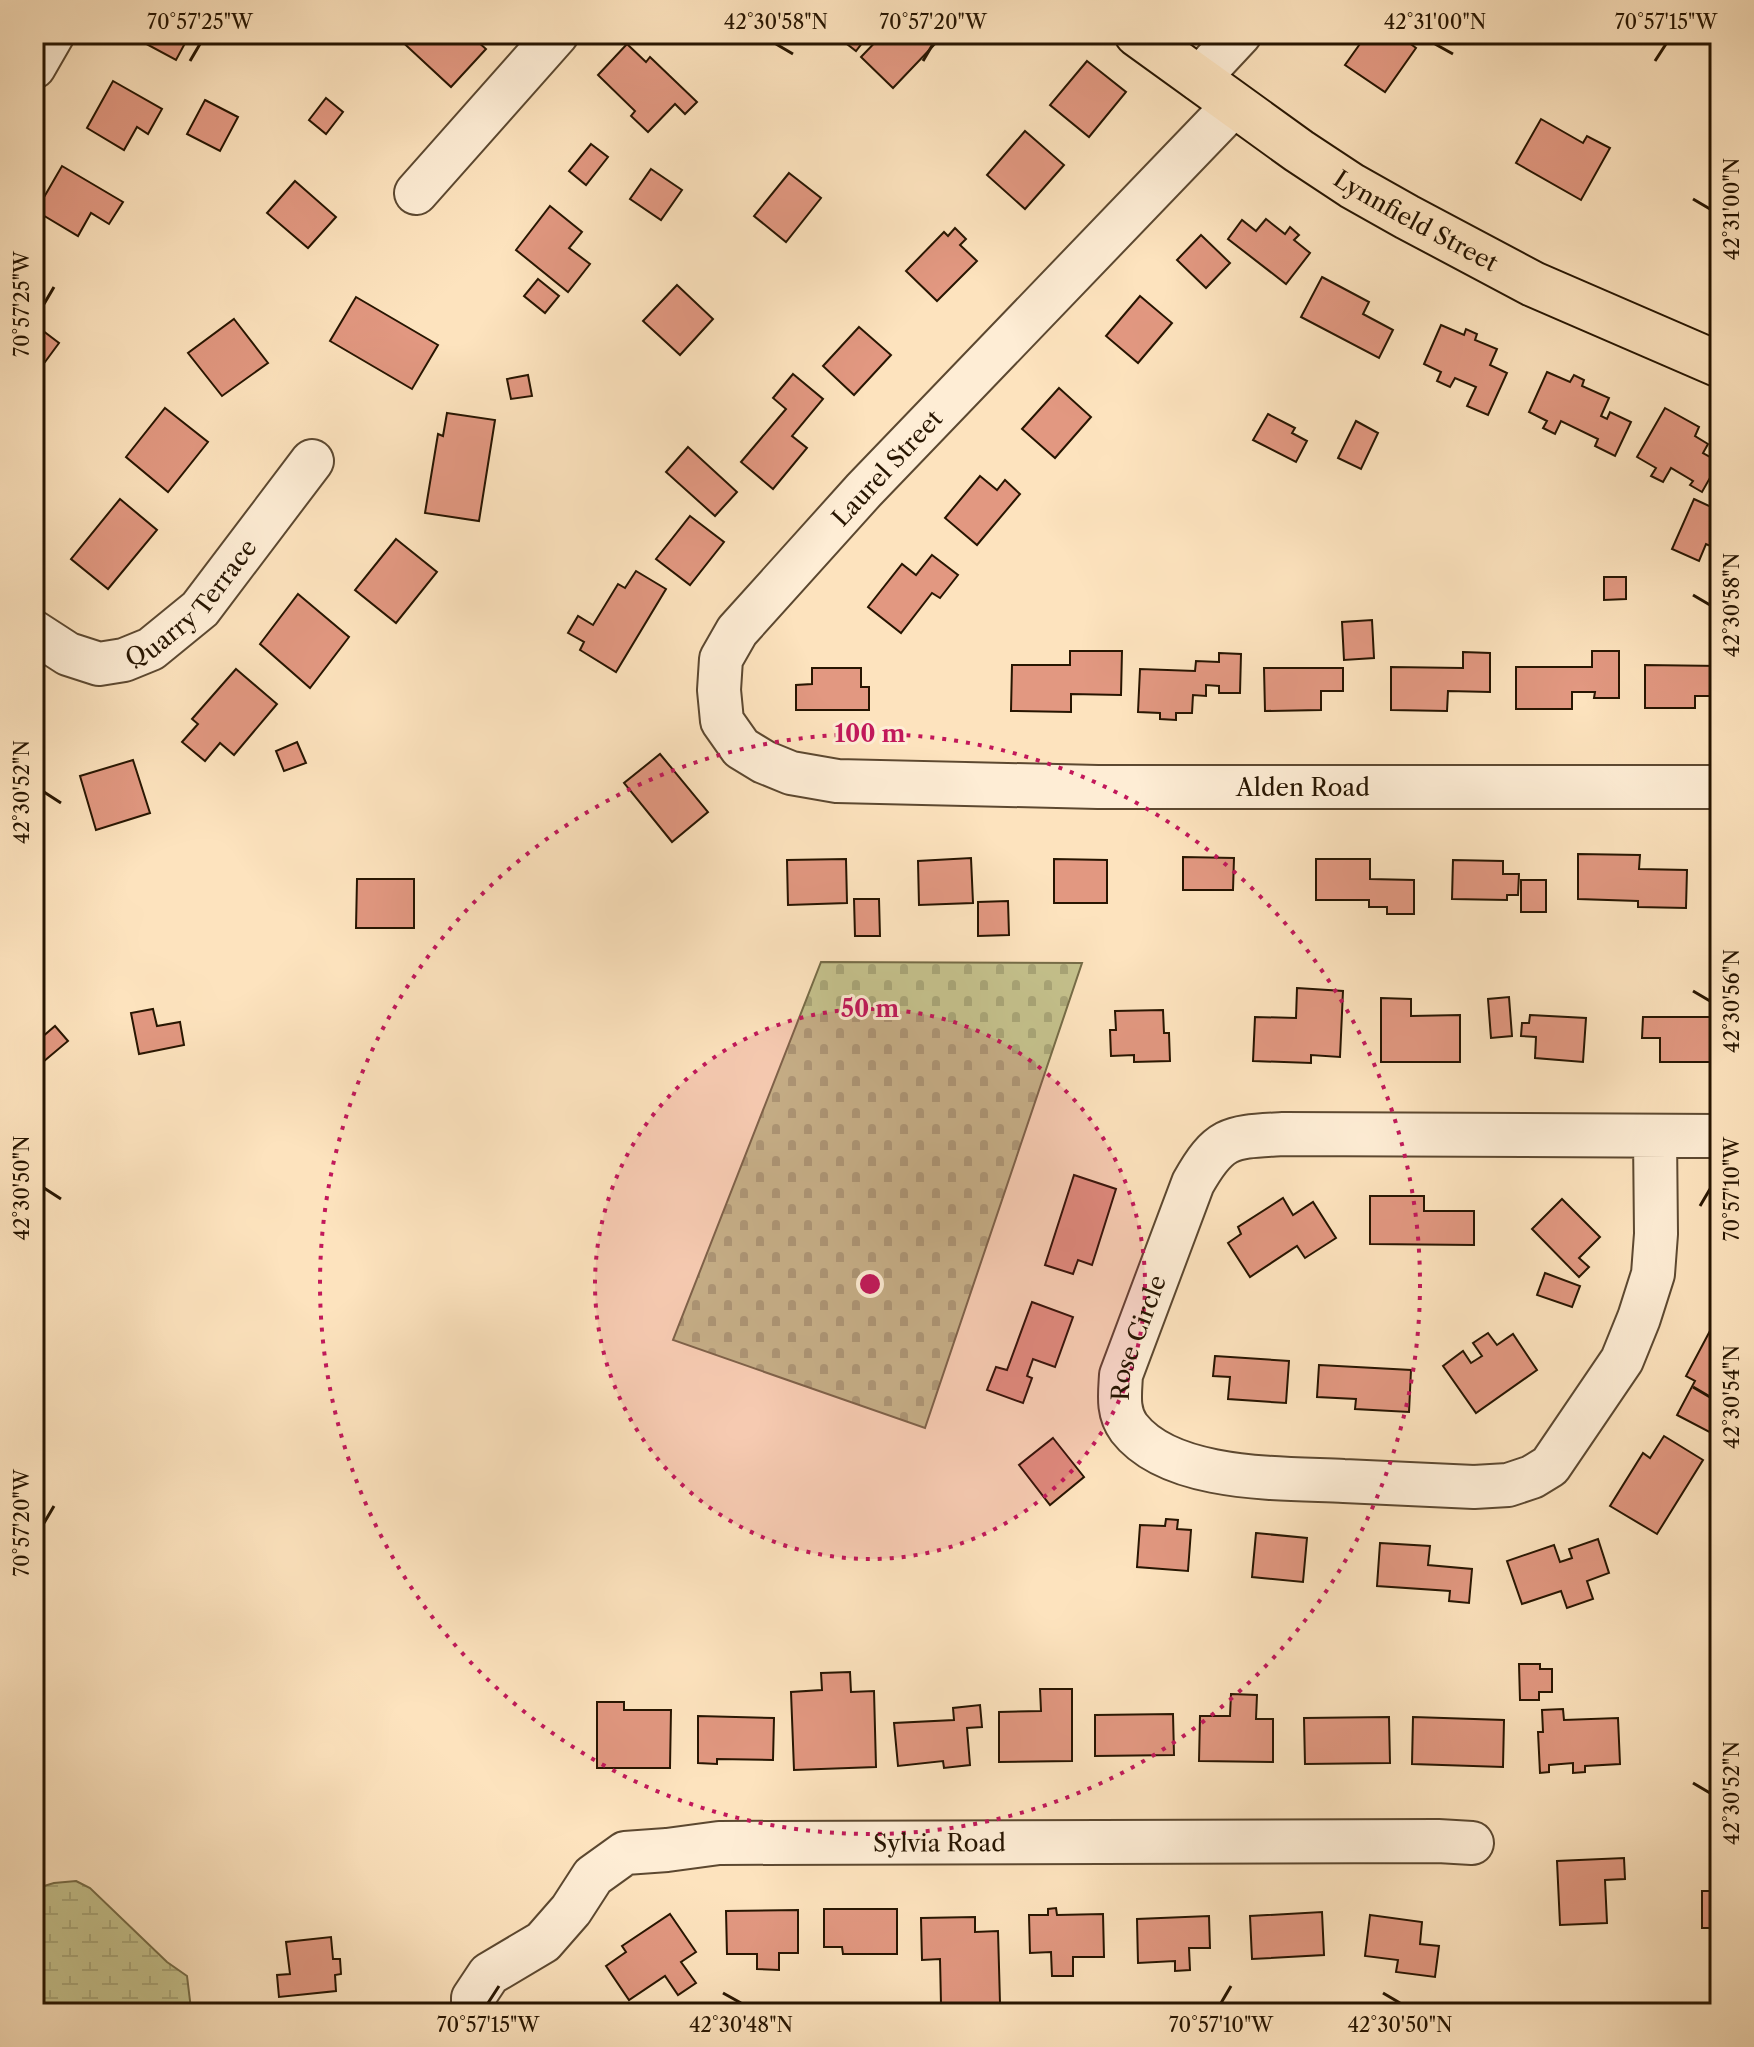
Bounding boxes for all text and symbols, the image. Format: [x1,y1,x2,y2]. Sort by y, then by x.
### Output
text: 70°57'25"W [147,10,254,34]
text: 42°30'58"N [724,10,828,34]
text: 70°57'20"W [879,10,988,34]
text: 42°31'00"N [1384,10,1486,34]
text: 70°57'15"W [1615,10,1718,34]
text: 42°31'00"N [1720,158,1744,260]
street label: Lynnfield Street [1328,164,1503,277]
text: 70°57'25"W [10,250,34,357]
street label: Laurel Street [826,404,948,532]
street label: Quarry Terrace [121,533,262,672]
text: 42°30'58"N [1720,553,1744,657]
text: 100 m [834,719,906,748]
text: 42°30'52"N [10,740,34,844]
street label: Alden Road [1235,773,1370,802]
text: 42°30'56"N [1720,949,1744,1053]
text: 50 m [841,994,899,1023]
text: 42°30'50"N [10,1135,34,1241]
text: 70°57'10"W [1720,1136,1744,1241]
centre of rings [856,1270,884,1298]
street label: Rose Circle [1105,1271,1172,1401]
text: 42°30'54"N [1720,1345,1744,1449]
text: 70°57'20"W [10,1468,34,1577]
text: 42°30'52"N [1720,1741,1744,1845]
street label: Sylvia Road [873,1828,1006,1857]
text: 70°57'15"W [437,2013,540,2037]
text: 42°30'48"N [689,2013,793,2037]
text: 70°57'10"W [1169,2013,1274,2037]
text: 42°30'50"N [1347,2013,1453,2037]

